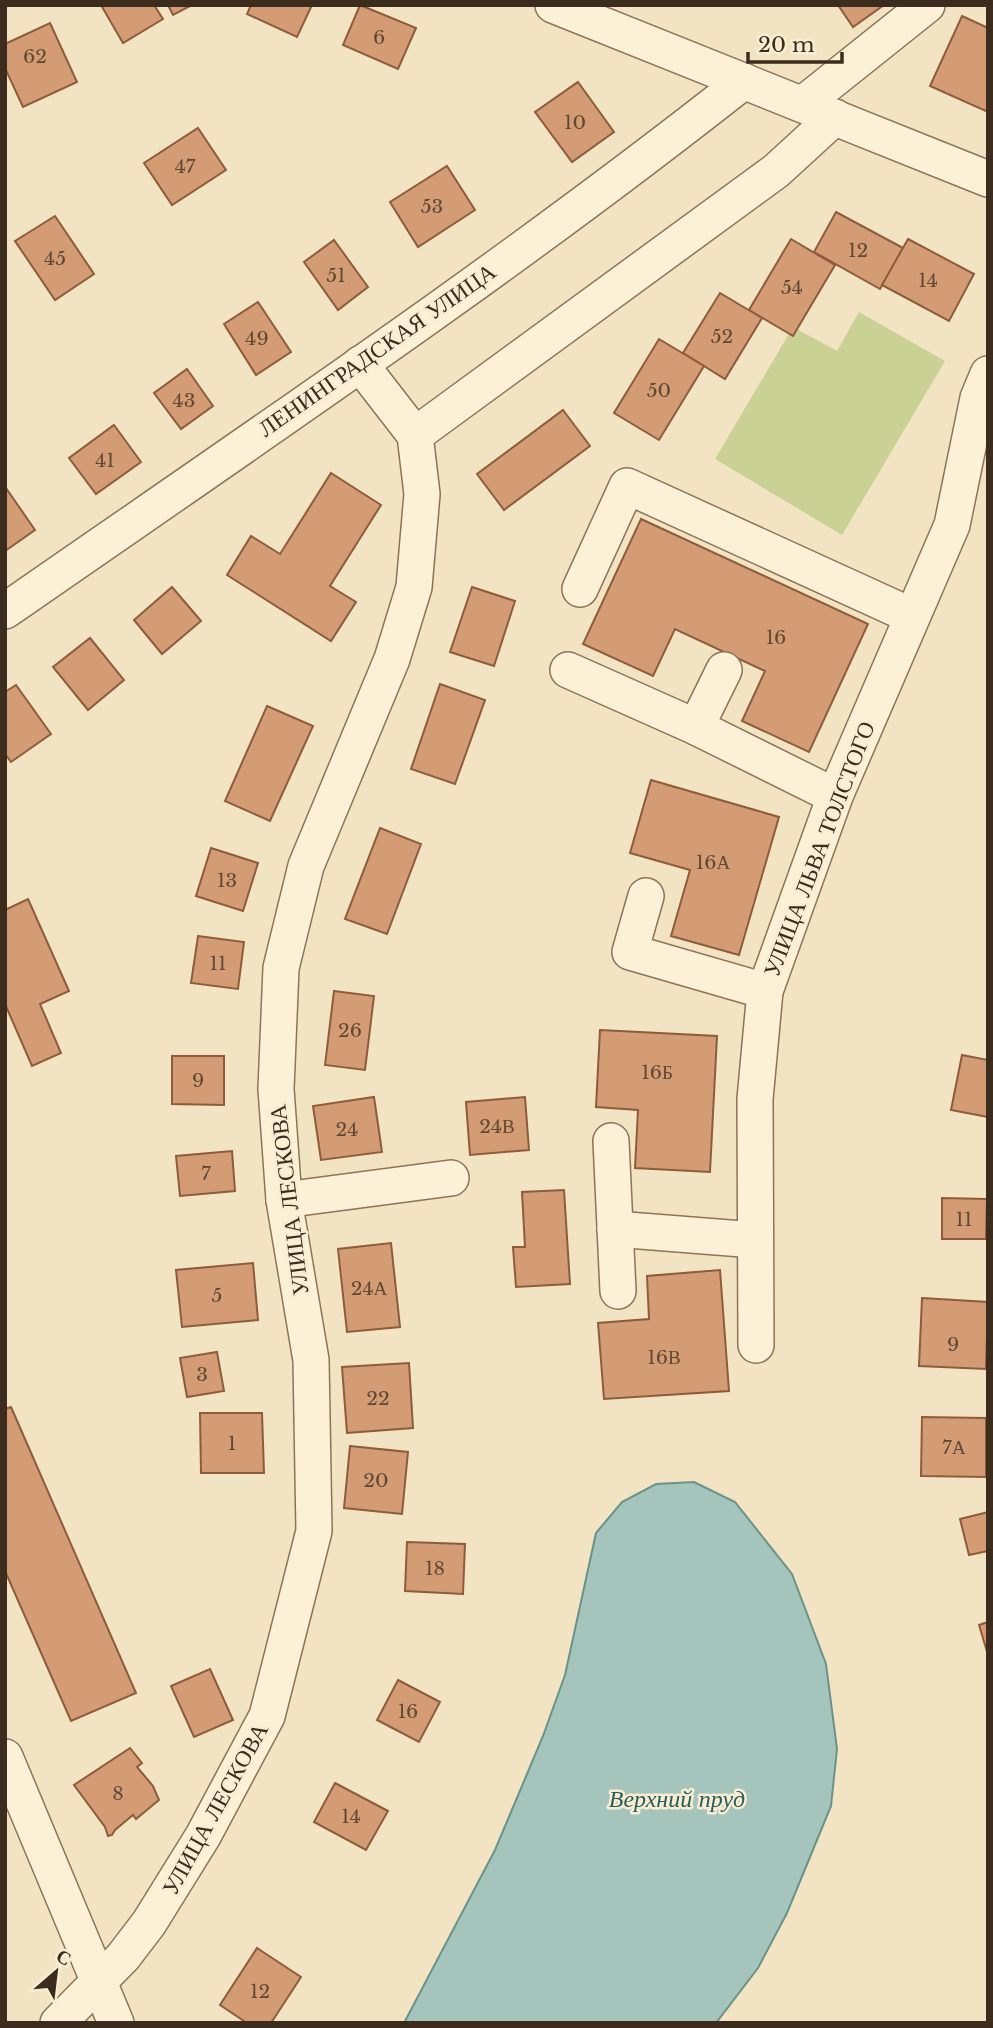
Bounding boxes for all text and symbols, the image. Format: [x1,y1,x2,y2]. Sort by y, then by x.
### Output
scale bar [748,21,842,65]
house number: 6 [373,26,385,49]
text: 20 m [758,32,815,58]
house number: 62 [23,45,47,68]
house number: 10 [564,111,586,134]
house number: 47 [175,155,196,178]
house number: 53 [421,195,443,218]
house number: 12 [848,239,868,262]
house number: 45 [44,247,66,270]
street label: ЛЕНИНГРАДСКАЯ УЛИЦА [253,257,501,443]
house number: 51 [326,264,346,287]
house number: 14 [918,269,938,292]
house number: 54 [781,276,803,299]
house number: 52 [711,325,733,348]
house number: 49 [245,327,269,350]
house number: 50 [647,379,671,402]
house number: 43 [173,389,195,412]
house number: 41 [95,449,115,472]
house number: 16 [766,626,786,649]
street label: УЛИЦА ЛЬВА ТОЛСТОГО [757,717,881,981]
house number: 16А [696,851,730,874]
house number: 13 [217,869,237,892]
house number: 11 [210,952,226,975]
house number: 26 [338,1019,362,1042]
house number: 16Б [641,1061,673,1084]
house number: 9 [192,1069,204,1092]
street label: УЛИЦА ЛЕСКОВА [263,1102,315,1297]
house number: 24В [479,1115,515,1138]
house number: 24 [336,1118,358,1141]
house number: 7 [201,1162,211,1185]
house number: 11 [956,1208,972,1231]
house number: 24А [351,1277,388,1300]
house number: 5 [212,1284,222,1307]
house number: 9 [947,1333,959,1356]
house number: 16В [647,1346,681,1369]
house number: 3 [196,1363,208,1386]
house number: 22 [366,1387,390,1410]
house number: 1 [228,1432,236,1455]
house number: 7А [942,1436,966,1459]
house number: 20 [363,1469,389,1492]
house number: 18 [425,1557,445,1580]
house number: 16 [398,1700,418,1723]
street label: УЛИЦА ЛЕСКОВА [156,1718,274,1900]
house number: 8 [112,1782,124,1805]
water label: Верхний пруд [609,1784,745,1813]
house number: 14 [341,1805,361,1828]
north arrow [21,1937,91,2007]
text: С [52,1944,75,1971]
house number: 12 [250,1980,270,2003]

